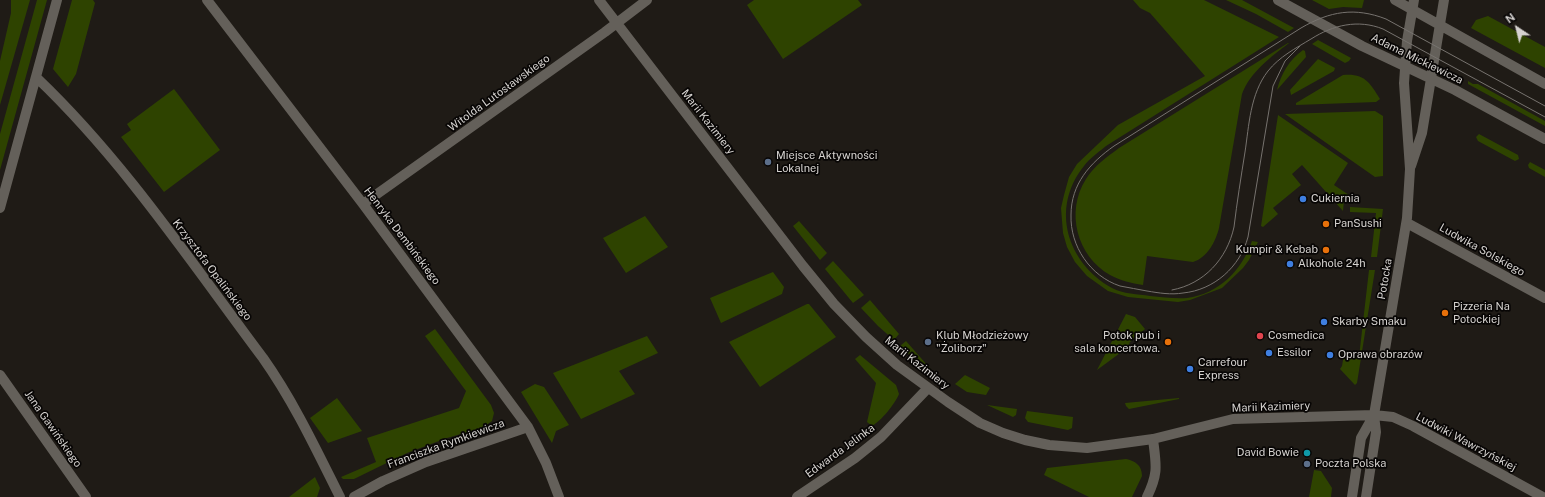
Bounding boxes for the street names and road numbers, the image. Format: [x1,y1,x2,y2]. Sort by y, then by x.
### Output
street label: Adama Mickiewicza [1369,31,1465,87]
street label: Witolda Lutosławskiego [446,52,552,134]
street label: Marii Kazimiery [679,87,737,157]
street label: Henryka Dembińskiego [361,185,443,287]
street label: Krzysztofa Opalińskiego [170,217,254,323]
street label: Ludwika Solskiego [1437,221,1527,279]
street label: Potocka [1375,258,1395,300]
street label: Marii Kazimiery [882,334,952,392]
street label: Jana Gawińskiego [22,388,84,470]
street label: Marii Kazimiery [1231,399,1311,415]
street label: Ludwiki Wawrzyńskiej [1413,410,1519,474]
street label: Franciszka Rymkiewicza [386,417,506,471]
street label: Edwarda Jelinka [803,421,877,481]

